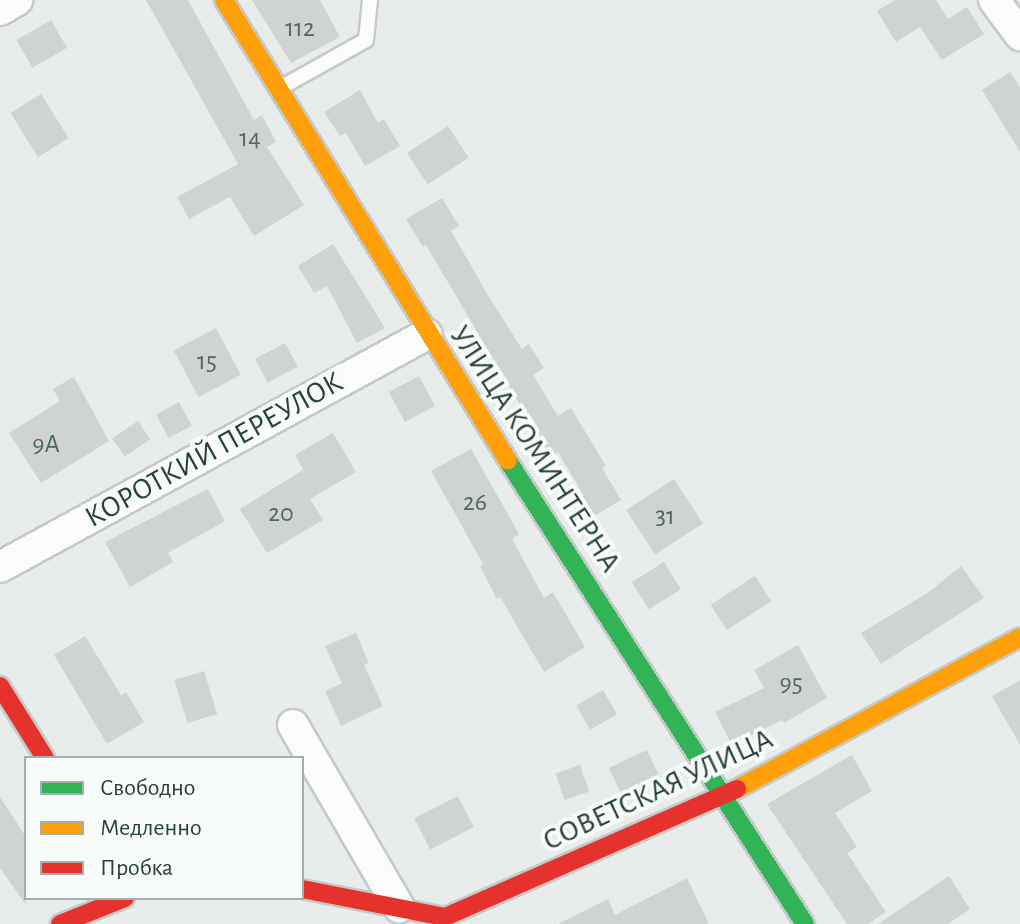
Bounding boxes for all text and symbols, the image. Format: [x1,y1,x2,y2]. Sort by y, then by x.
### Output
house number: 112 [285,13,315,45]
house number: 14 [239,123,261,155]
street label: УЛИЦА КОМИНТЕРНА [442,319,628,579]
house number: 15 [197,346,217,378]
street label: КОРОТКИЙ ПЕРЕУЛОК [79,364,349,536]
house number: 9А [32,429,60,461]
house number: 26 [463,487,487,519]
house number: 20 [268,498,294,530]
house number: 31 [655,501,675,533]
house number: 95 [779,668,803,700]
street label: СОВЕТСКАЯ УЛИЦА [537,721,779,859]
legend [24,756,304,900]
text: Свободно [100,776,195,800]
text: Медленно [100,816,202,840]
text: Пробка [100,856,173,880]

